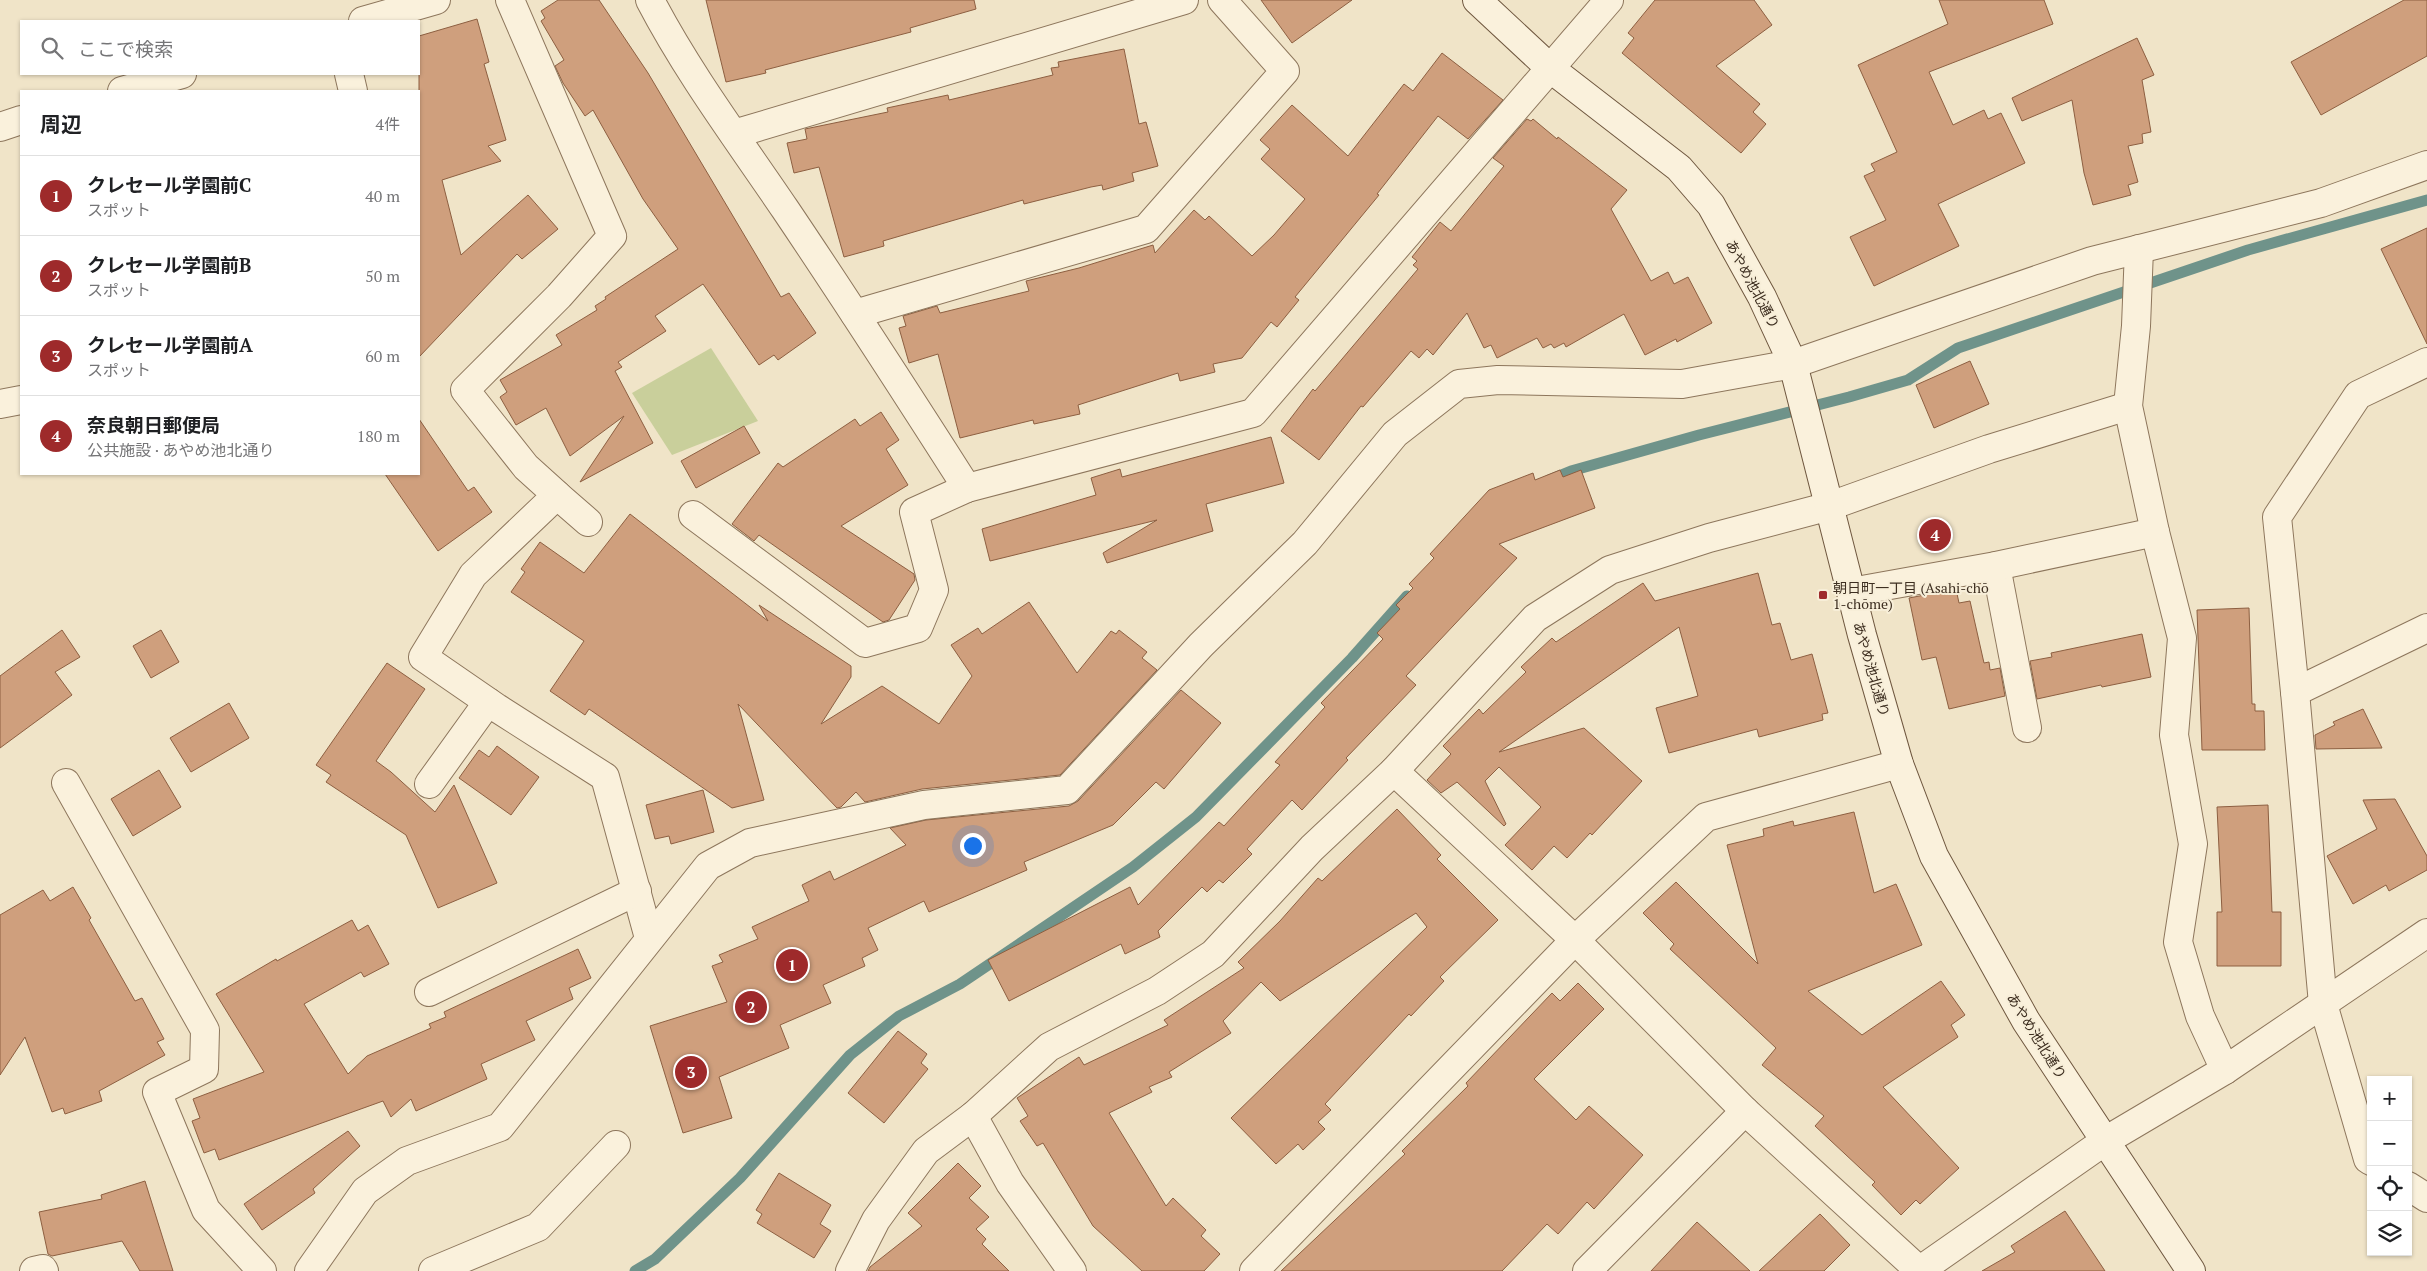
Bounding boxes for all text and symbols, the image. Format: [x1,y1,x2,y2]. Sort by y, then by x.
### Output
search box [20,20,420,75]
icon: search [38,34,66,62]
text: ここで検索 [78,36,173,61]
text: 周辺 [40,110,82,138]
text: 4件 [375,113,400,135]
text: クレセール学園前C [87,172,251,197]
text: 1 [51,185,61,207]
text: 40 m [365,185,400,207]
text: スポット [87,199,151,221]
street label: あやめ池北通り [1722,236,1784,332]
text: クレセール学園前B [87,252,251,277]
text: 2 [51,265,61,287]
text: 50 m [365,265,400,287]
text: スポット [87,279,151,301]
text: クレセール学園前A [87,332,253,357]
text: 3 [51,345,61,367]
text: 60 m [365,345,400,367]
text: スポット [87,359,151,381]
text: 奈良朝日郵便局 [87,412,220,437]
text: 4 [51,425,61,447]
text: 180 m [357,425,400,447]
text: 公共施設 · あやめ池北通り [87,439,275,461]
pin: 4 [1919,516,1951,554]
place label: 朝日町一丁目 (Asahi-chō 1-chōme) [1833,578,1989,613]
marker: 朝日町一丁目 (Asahi-chō 1-chōme) [1817,589,1829,601]
street label: あやめ池北通り [1849,619,1895,719]
your location [960,833,986,859]
pin: 1 [776,946,808,984]
pin: 2 [735,988,767,1026]
street label: あやめ池北通り [2003,989,2071,1083]
pin: 3 [675,1053,707,1091]
map controls [2367,1076,2412,1256]
button: + [2367,1076,2412,1121]
button: − [2367,1121,2412,1166]
button: locate [2367,1166,2412,1211]
button: layers [2367,1211,2412,1256]

